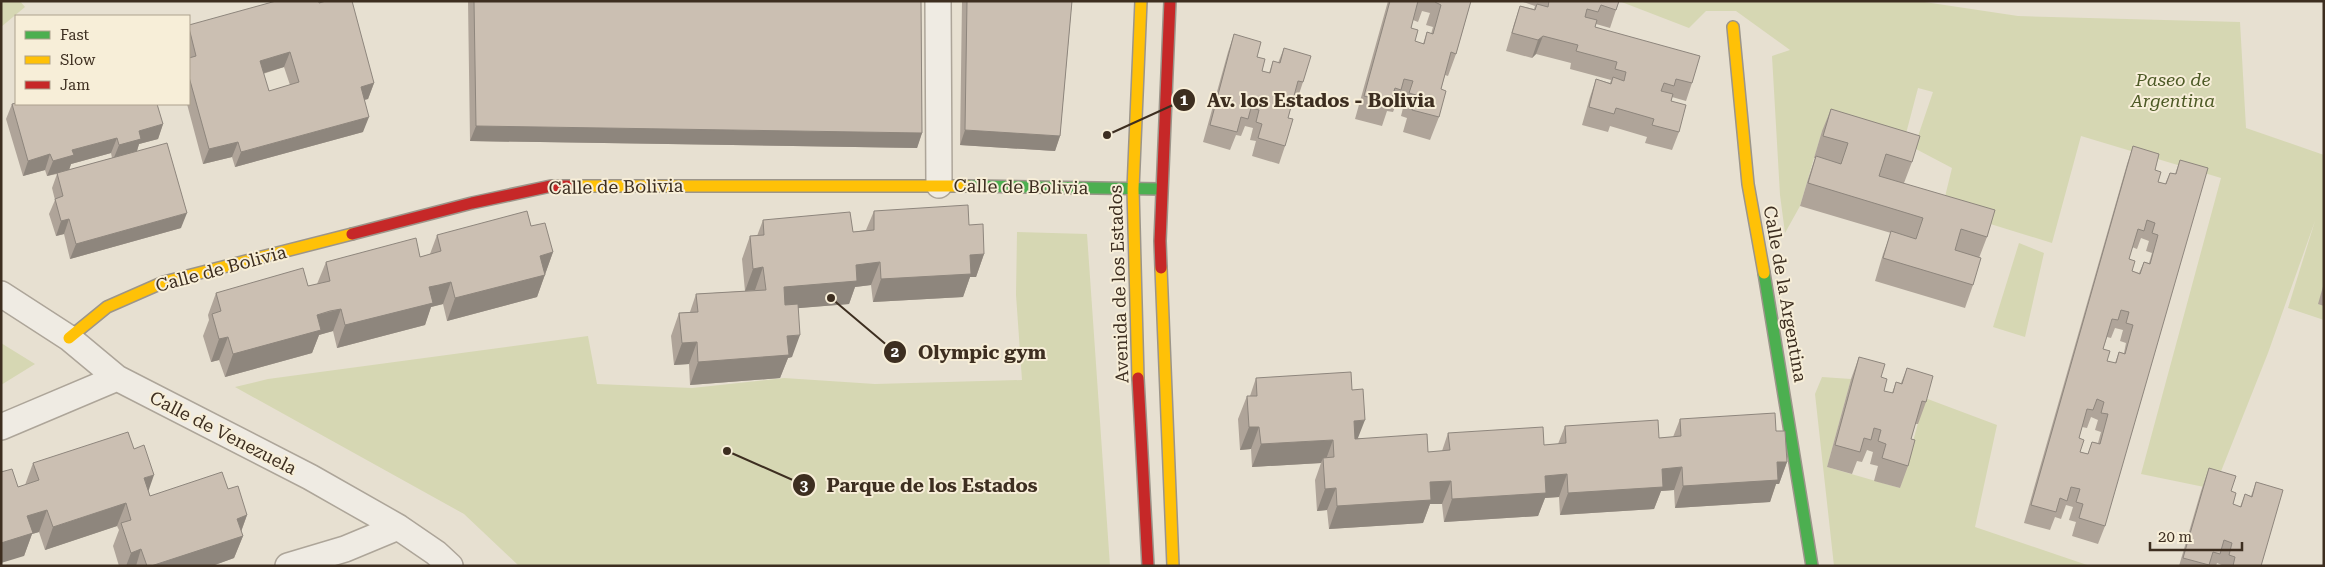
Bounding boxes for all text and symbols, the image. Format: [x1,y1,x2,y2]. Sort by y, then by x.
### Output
legend [15,15,190,105]
text: Fast [60,26,90,44]
text: Slow [60,51,96,69]
park label: Paseo de Argentina [2130,69,2215,111]
text: Jam [60,76,90,94]
callout: Av. los Estados - Bolivia [1172,83,1445,117]
text: Av. los Estados - Bolivia [1207,89,1435,112]
text: 1 [1180,91,1189,109]
street label: Calle de Bolivia [549,175,684,198]
street label: Calle de Bolivia [954,175,1089,198]
street label: Avenida de los Estados [1105,184,1132,384]
street label: Calle de la Argentina [1760,204,1811,384]
street label: Calle de Bolivia [153,241,289,296]
callout: Olympic gym [883,335,1056,369]
text: Olympic gym [918,341,1047,364]
text: 2 [891,343,899,361]
street label: Calle de Venezuela [146,386,300,479]
callout: Parque de los Estados [792,468,1048,502]
text: Parque de los Estados [827,474,1038,497]
text: 3 [800,477,809,495]
scale bar [2150,520,2242,552]
text: 20 m [2158,528,2193,546]

